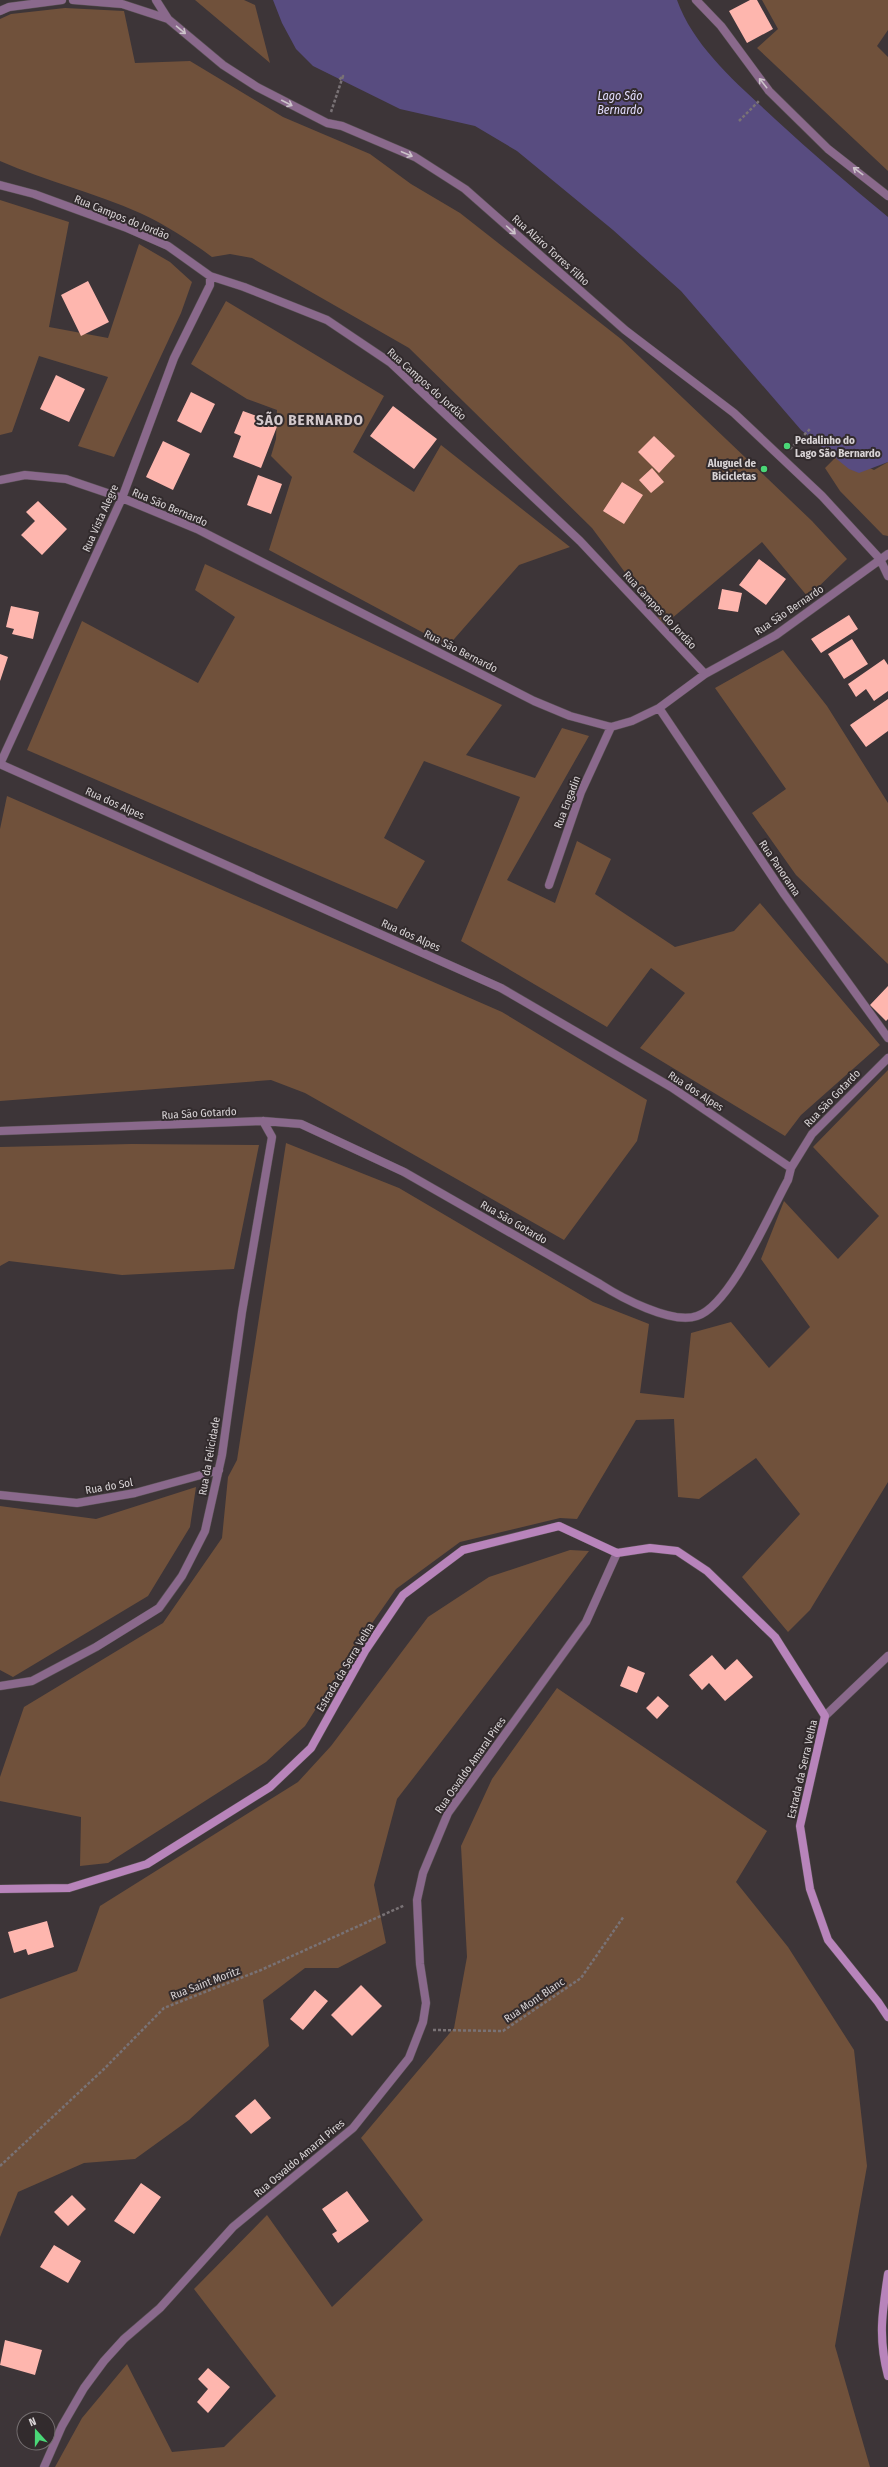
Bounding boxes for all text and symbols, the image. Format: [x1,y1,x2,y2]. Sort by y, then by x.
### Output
one-way arrow [175,25,186,34]
one-way arrow [758,78,767,89]
water label: Lago São Bernardo [597,89,643,117]
one-way arrow [281,100,293,107]
one-way arrow [400,151,412,158]
one-way arrow [853,167,864,175]
street label: Rua Campos do Jordão [72,192,172,243]
street label: Rua Alziro Torres Filho [509,212,592,289]
one-way arrow [506,225,517,234]
street label: Rua Campos do Jordão [385,346,469,423]
district label: SÃO BERNARDO [256,411,364,429]
place label: Pedalinho do Lago São Bernardo [795,434,881,460]
marker: Pedalinho do Lago São Bernardo [782,441,792,451]
place label: Aluguel de Bicicletas [707,457,756,483]
marker: Aluguel de Bicicletas [759,464,769,474]
street label: Rua Vista Alegre [80,482,121,554]
street label: Rua São Bernardo [130,486,210,529]
street label: Rua Campos do Jordão [620,569,699,652]
street label: Rua São Bernardo [752,582,827,638]
street label: Rua São Bernardo [422,627,500,676]
street label: Rua Engadin [551,774,583,830]
street label: Rua dos Alpes [83,785,147,822]
street label: Rua Panorama [756,838,803,899]
street label: Rua dos Alpes [379,917,443,954]
street label: Rua São Gotardo [802,1067,863,1130]
street label: Rua dos Alpes [666,1069,726,1114]
street label: Rua São Gotardo [161,1105,237,1122]
street label: Rua São Gotardo [478,1198,550,1247]
street label: Rua da Felicidade [196,1416,223,1496]
street label: Rua do Sol [84,1476,134,1497]
street label: Estrada da Serra Velha [314,1621,377,1714]
street label: Rua Osvaldo Amaral Pires [432,1714,509,1816]
street label: Estrada da Serra Velha [785,1718,820,1820]
street label: Rua Saint Moritz [169,1964,242,2003]
street label: Rua Mont Blanc [502,1975,567,2025]
street label: Rua Osvaldo Amaral Pires [251,2116,348,2200]
north arrow [16,2411,56,2451]
text: N [27,2415,38,2429]

